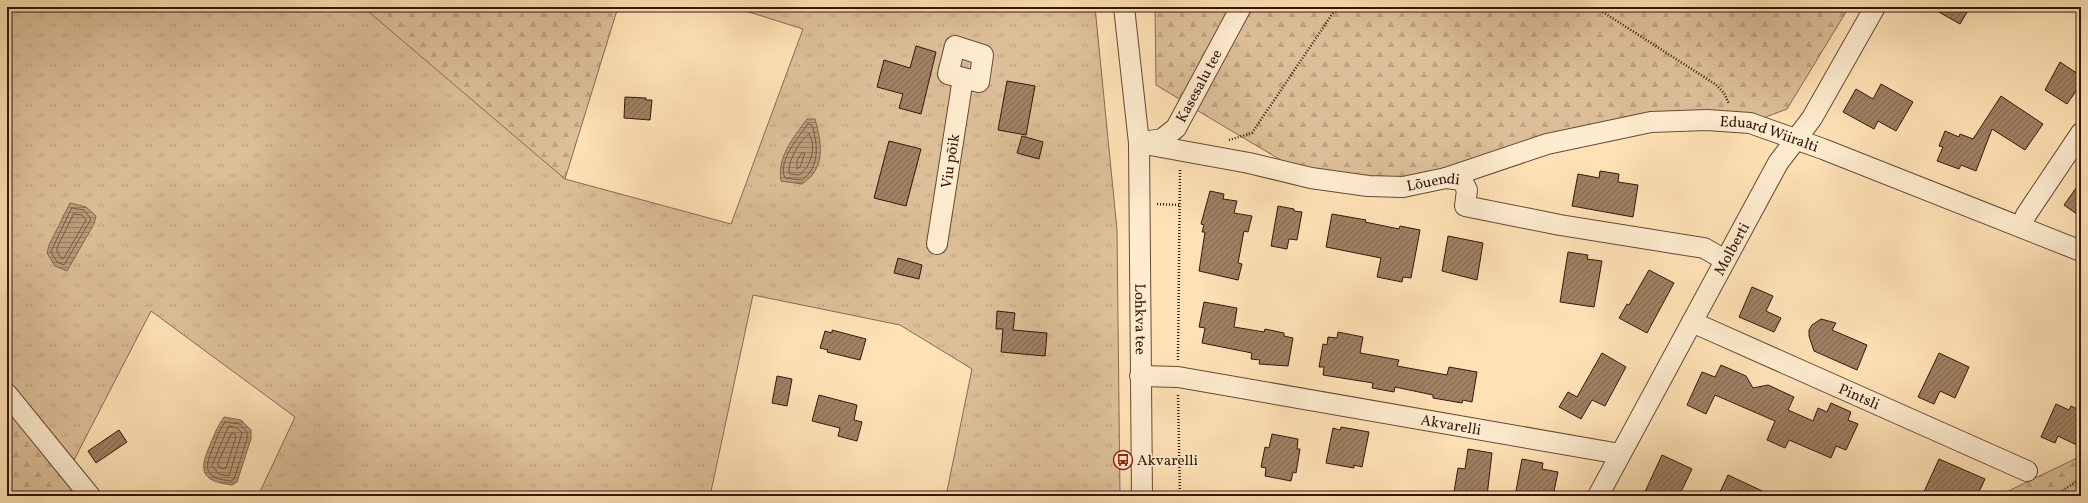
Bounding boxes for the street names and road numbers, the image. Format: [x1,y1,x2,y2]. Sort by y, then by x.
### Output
street label: Kasesalu tee [1172,46,1228,127]
street label: Eduard Wiiralti [1719,112,1821,159]
street label: Viu põik [937,133,966,190]
street label: Lõuendi [1405,169,1461,198]
street label: Molberti [1710,219,1756,280]
street label: Lohkva tee [1128,283,1150,355]
street label: Pintsli [1835,379,1882,416]
street label: Akvarelli [1419,410,1483,442]

